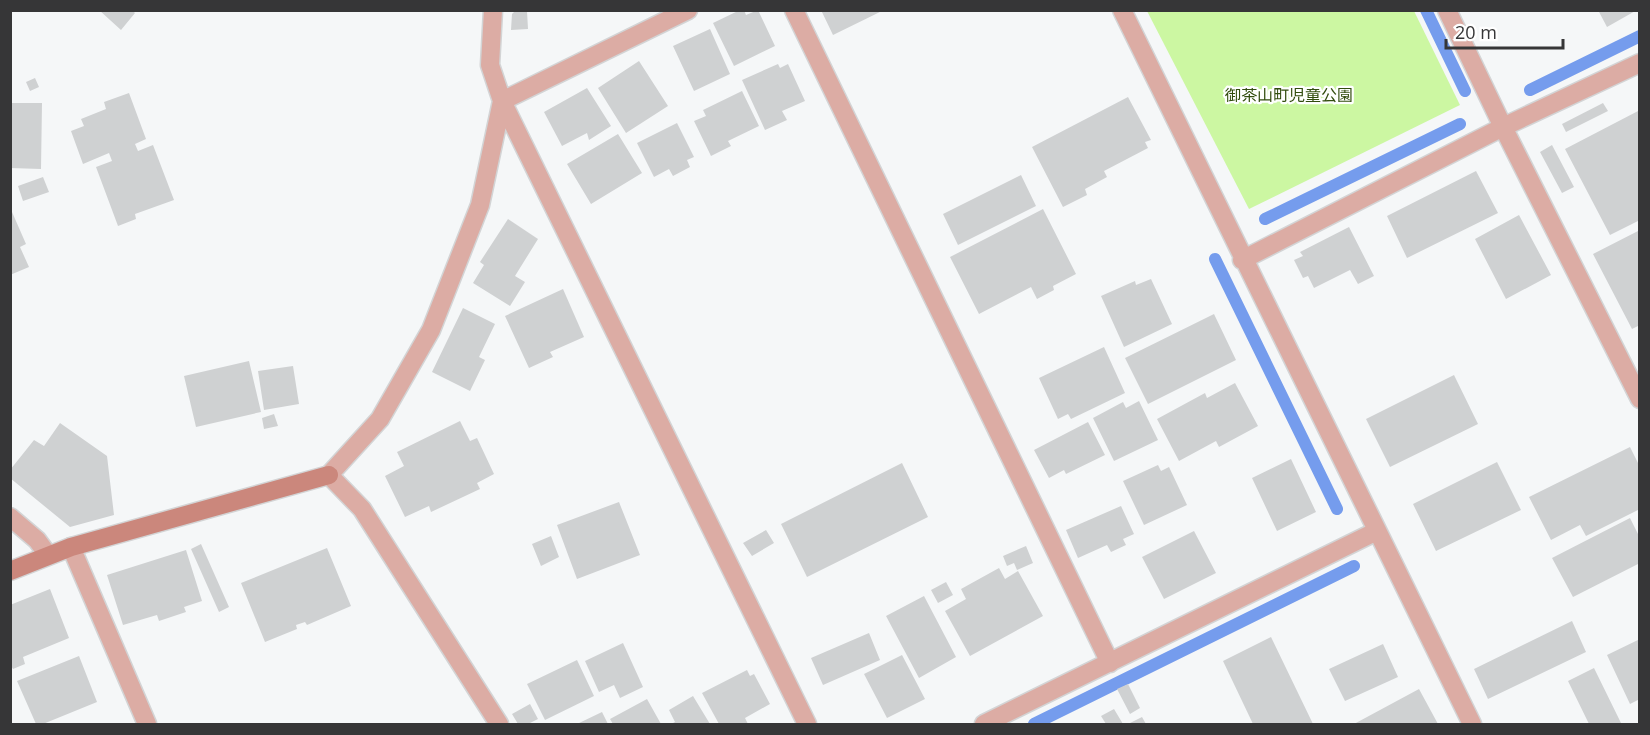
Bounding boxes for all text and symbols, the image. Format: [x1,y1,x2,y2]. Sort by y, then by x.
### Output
scale bar [1446,12,1563,50]
text: 20 m [1455,20,1497,44]
park label: 御茶山町児童公園 [1225,84,1353,106]

